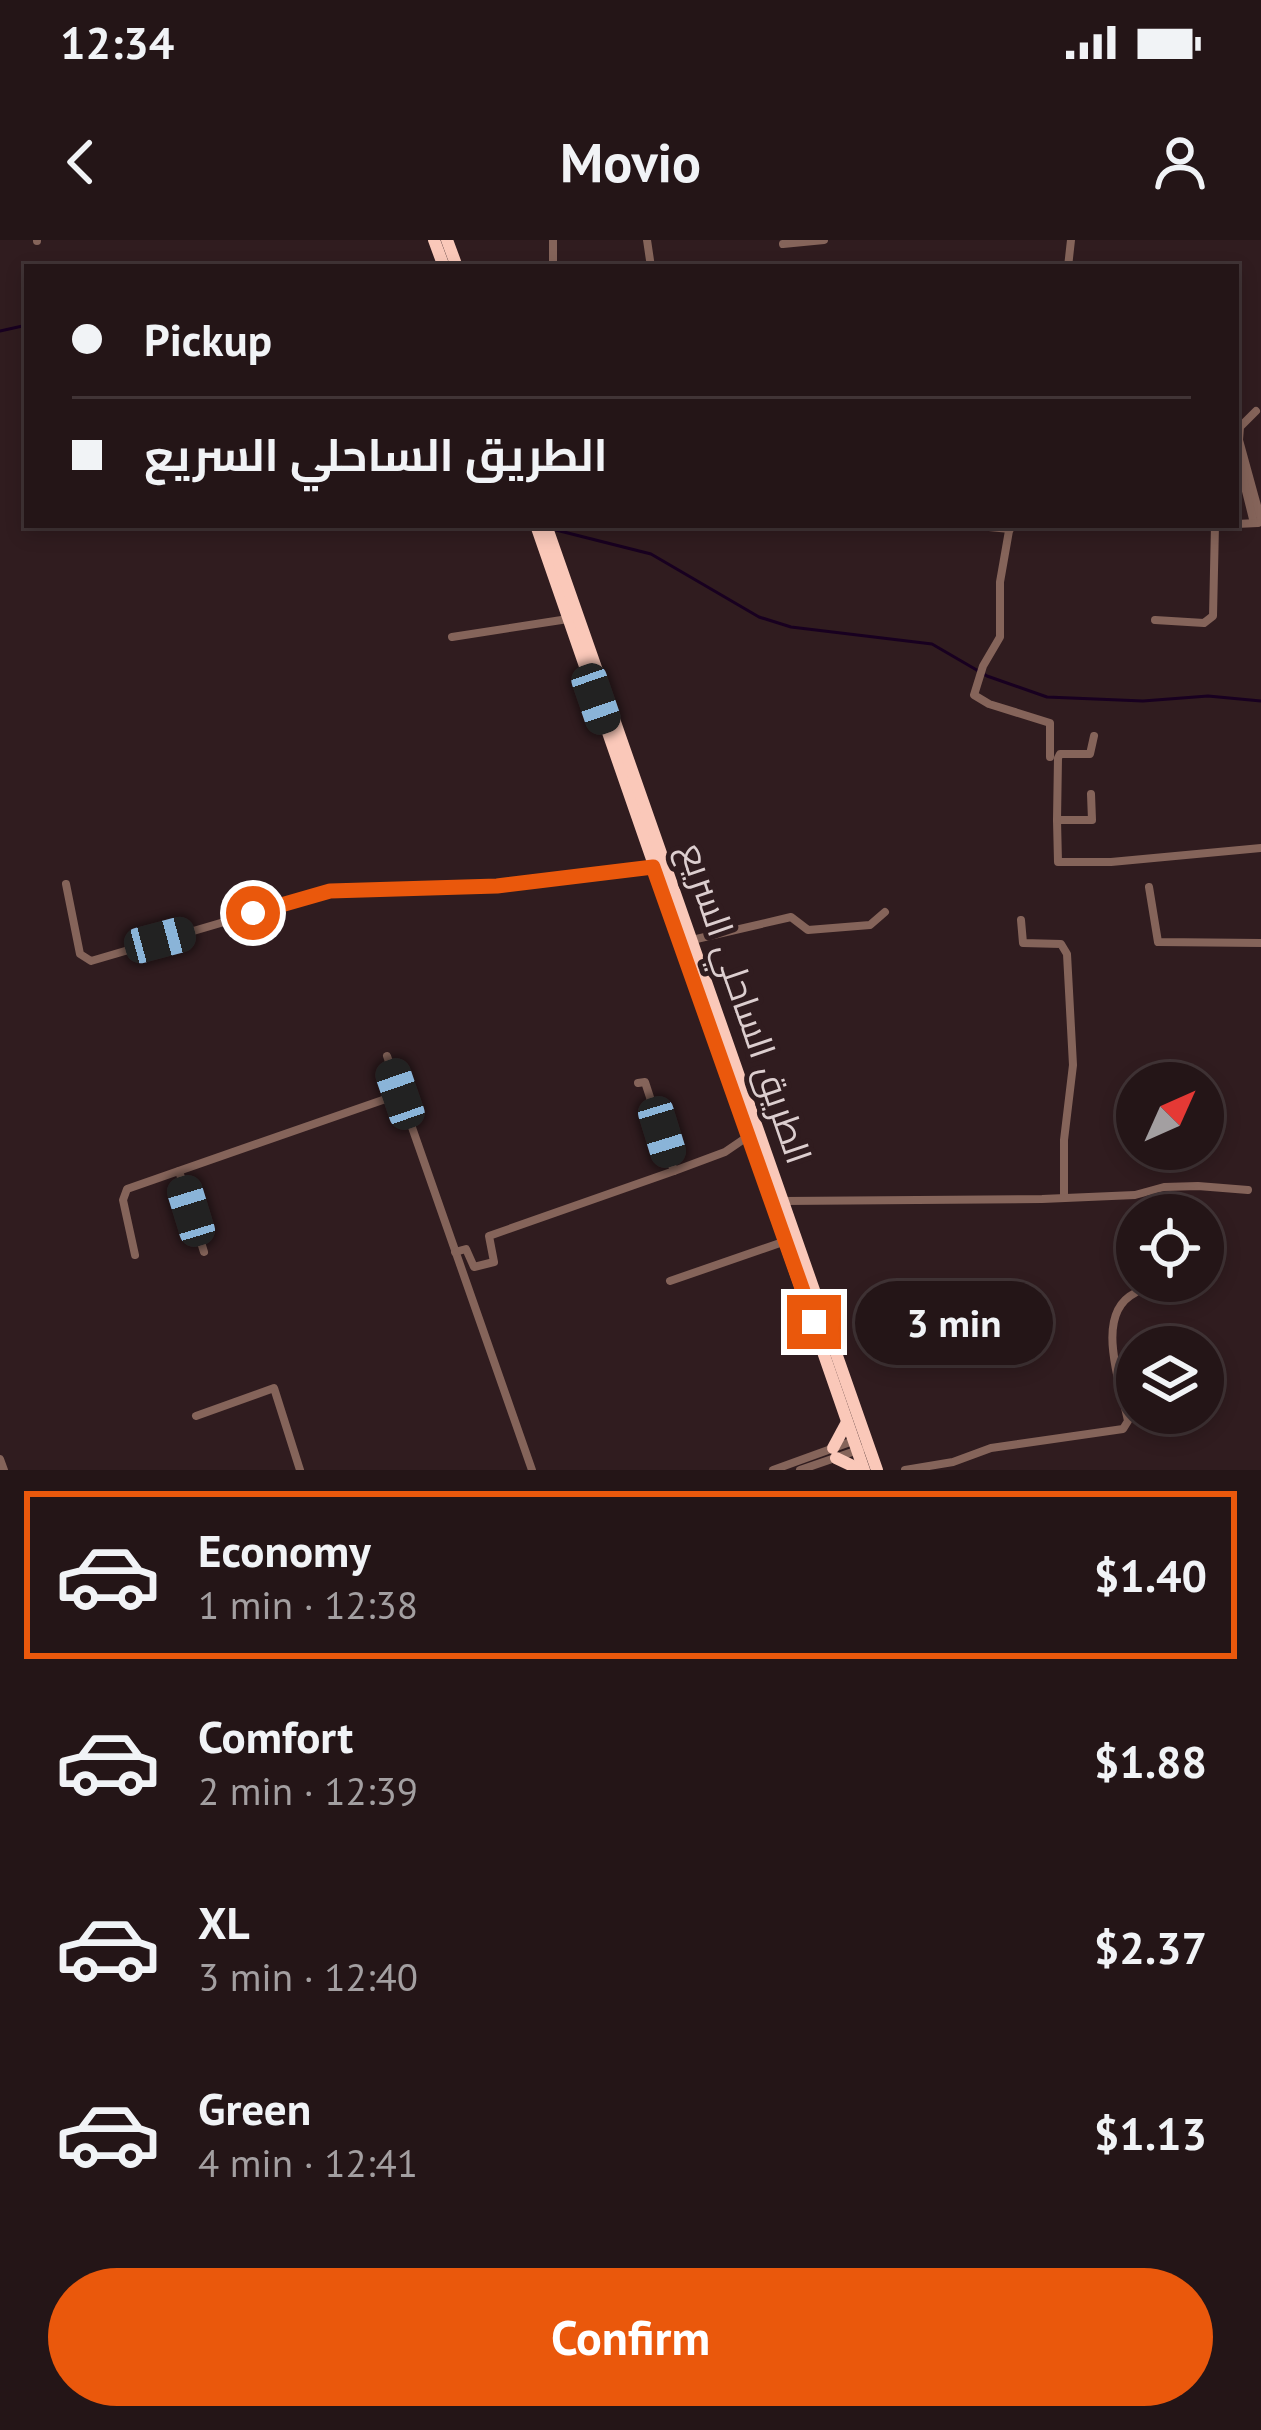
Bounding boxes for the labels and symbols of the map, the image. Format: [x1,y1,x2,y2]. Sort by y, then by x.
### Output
car [567,659,625,739]
street label: الطريق الساحلي السريع [664,836,823,1171]
route start [226,886,280,940]
car [121,913,199,967]
car [371,1054,429,1134]
north arrow [1116,1062,1224,1170]
car [634,1092,690,1172]
car [163,1171,219,1251]
callout: 3 min [856,1280,1054,1364]
route end [787,1295,841,1349]

